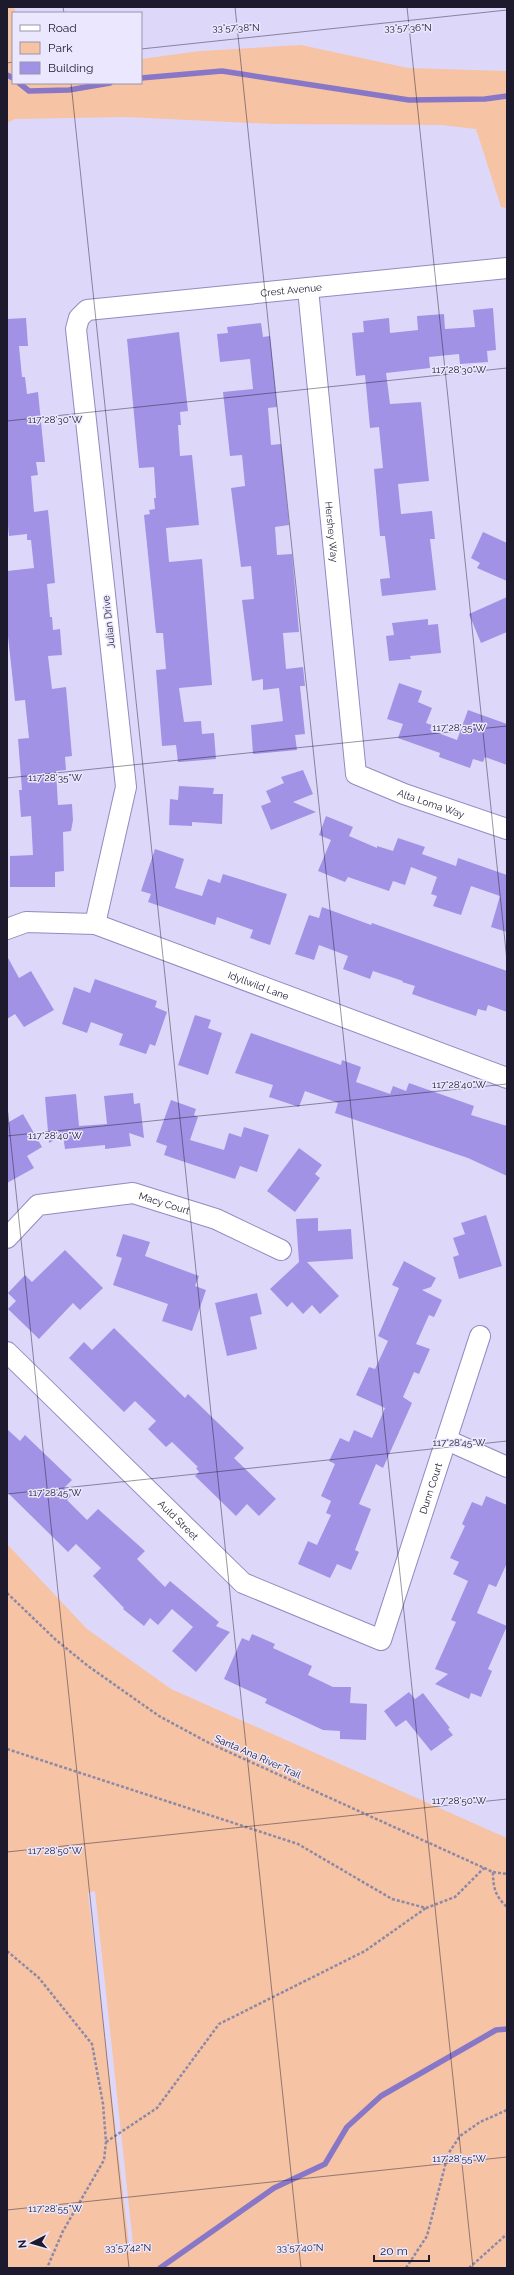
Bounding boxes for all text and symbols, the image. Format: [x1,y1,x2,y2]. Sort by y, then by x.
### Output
legend [12,12,142,84]
text: Road [48,21,77,35]
text: 33°57'38"N [212,22,260,33]
text: 33°57'36"N [384,22,432,33]
text: Park [48,41,73,55]
text: Building [48,61,94,75]
street label: Crest Avenue [260,282,323,299]
text: 117°28'30"W [432,364,487,375]
text: 117°28'30"W [28,414,83,425]
street label: Hershey Way [323,501,340,563]
street label: Julian Drive [100,595,117,649]
text: 117°28'35"W [432,722,486,733]
text: 117°28'35"W [28,772,82,783]
street label: Alta Loma Way [396,787,466,820]
street label: Idyllwild Lane [226,969,291,1002]
text: 117°28'40"W [432,1079,486,1090]
text: 117°28'40"W [28,1130,82,1141]
street label: Macy Court [137,1190,192,1217]
text: 117°28'45"W [432,1437,486,1448]
street label: Dunn Court [417,1461,444,1515]
text: 117°28'45"W [28,1487,82,1498]
street label: Auld Street [156,1498,201,1543]
street label: Santa Ana River Trail [213,1732,303,1781]
text: 117°28'50"W [432,1795,487,1806]
text: 117°28'50"W [28,1845,83,1856]
text: 117°28'55"W [432,2153,486,2164]
text: 117°28'55"W [28,2203,82,2214]
north arrow [12,2223,52,2263]
scale bar [374,2237,429,2263]
text: N [16,2239,29,2249]
text: 33°57'42"N [105,2242,151,2253]
text: 33°57'40"N [276,2242,324,2253]
text: 20 m [380,2244,408,2258]

